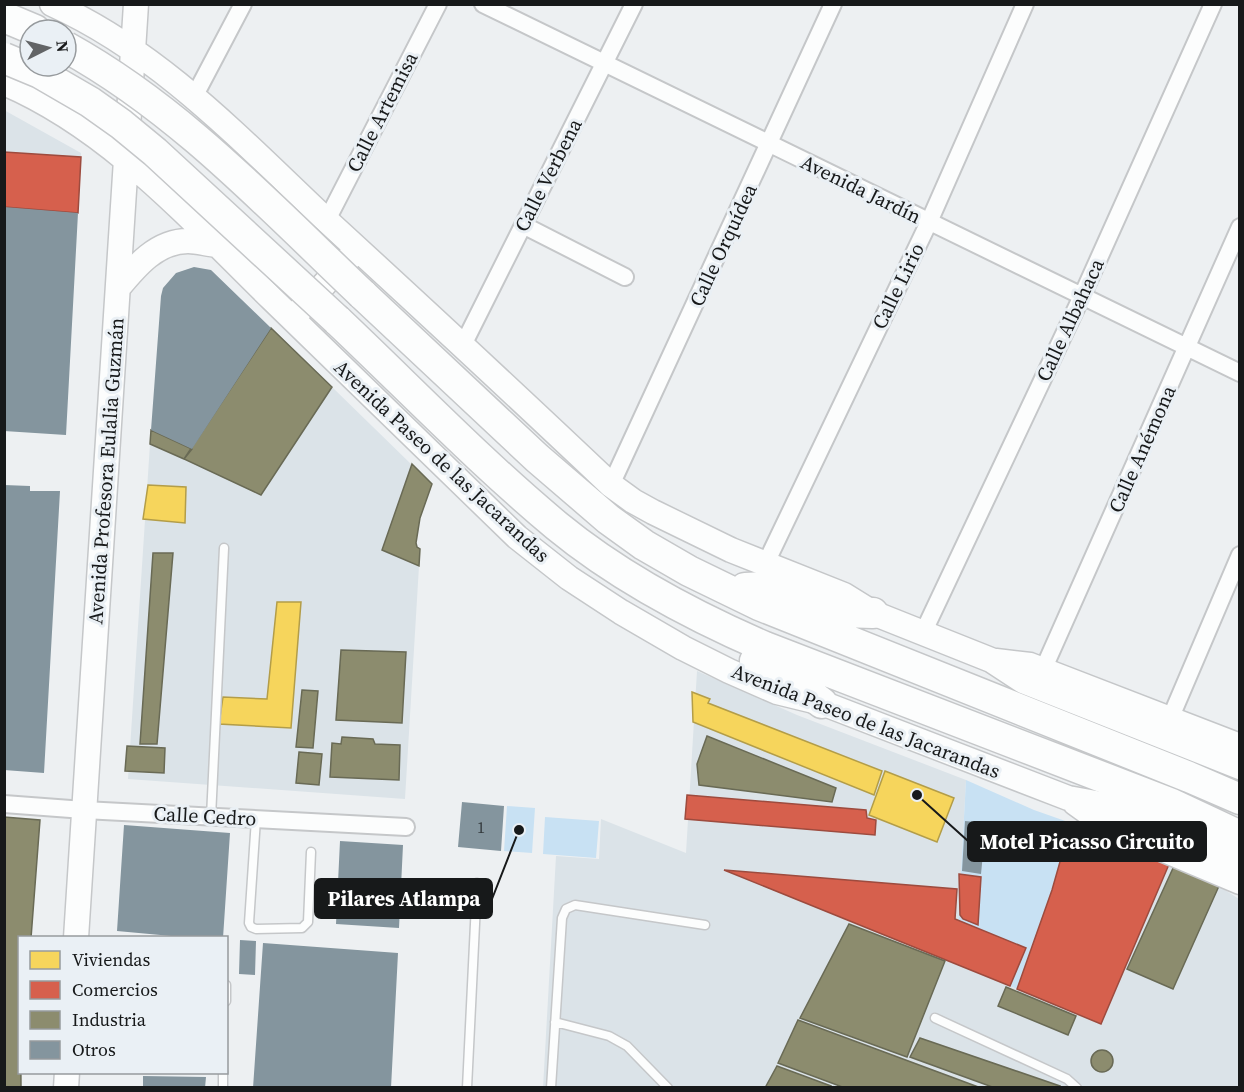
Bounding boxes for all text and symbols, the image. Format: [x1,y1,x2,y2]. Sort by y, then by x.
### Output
north arrow [18,18,78,78]
text: N [51,39,75,54]
street label: Calle Artemisa [340,46,425,177]
street label: Calle Verbena [507,113,589,236]
street label: Avenida Jardín [796,148,926,230]
street label: Calle Orquídea [682,178,764,311]
street label: Calle Lirio [865,238,931,334]
street label: Calle Albahaca [1029,253,1111,386]
street label: Avenida Profesora Eulalia Guzmán [81,317,131,625]
street label: Avenida Paseo de las Jacarandas [328,353,556,569]
street label: Calle Anémona [1101,380,1183,517]
street label: Avenida Paseo de las Jacarandas [728,657,1004,785]
street label: Calle Cedro [153,799,257,833]
house number: 1 [477,816,485,838]
callout: Motel Picasso Circuito [968,822,1206,861]
text: Motel Picasso Circuito [980,827,1194,856]
callout: Pilares Atlampa [315,879,492,918]
text: Pilares Atlampa [327,884,481,913]
legend [18,936,228,1074]
text: Viviendas [72,947,150,972]
text: Comercios [72,977,158,1002]
text: Industria [72,1007,147,1032]
text: Otros [72,1037,116,1062]

